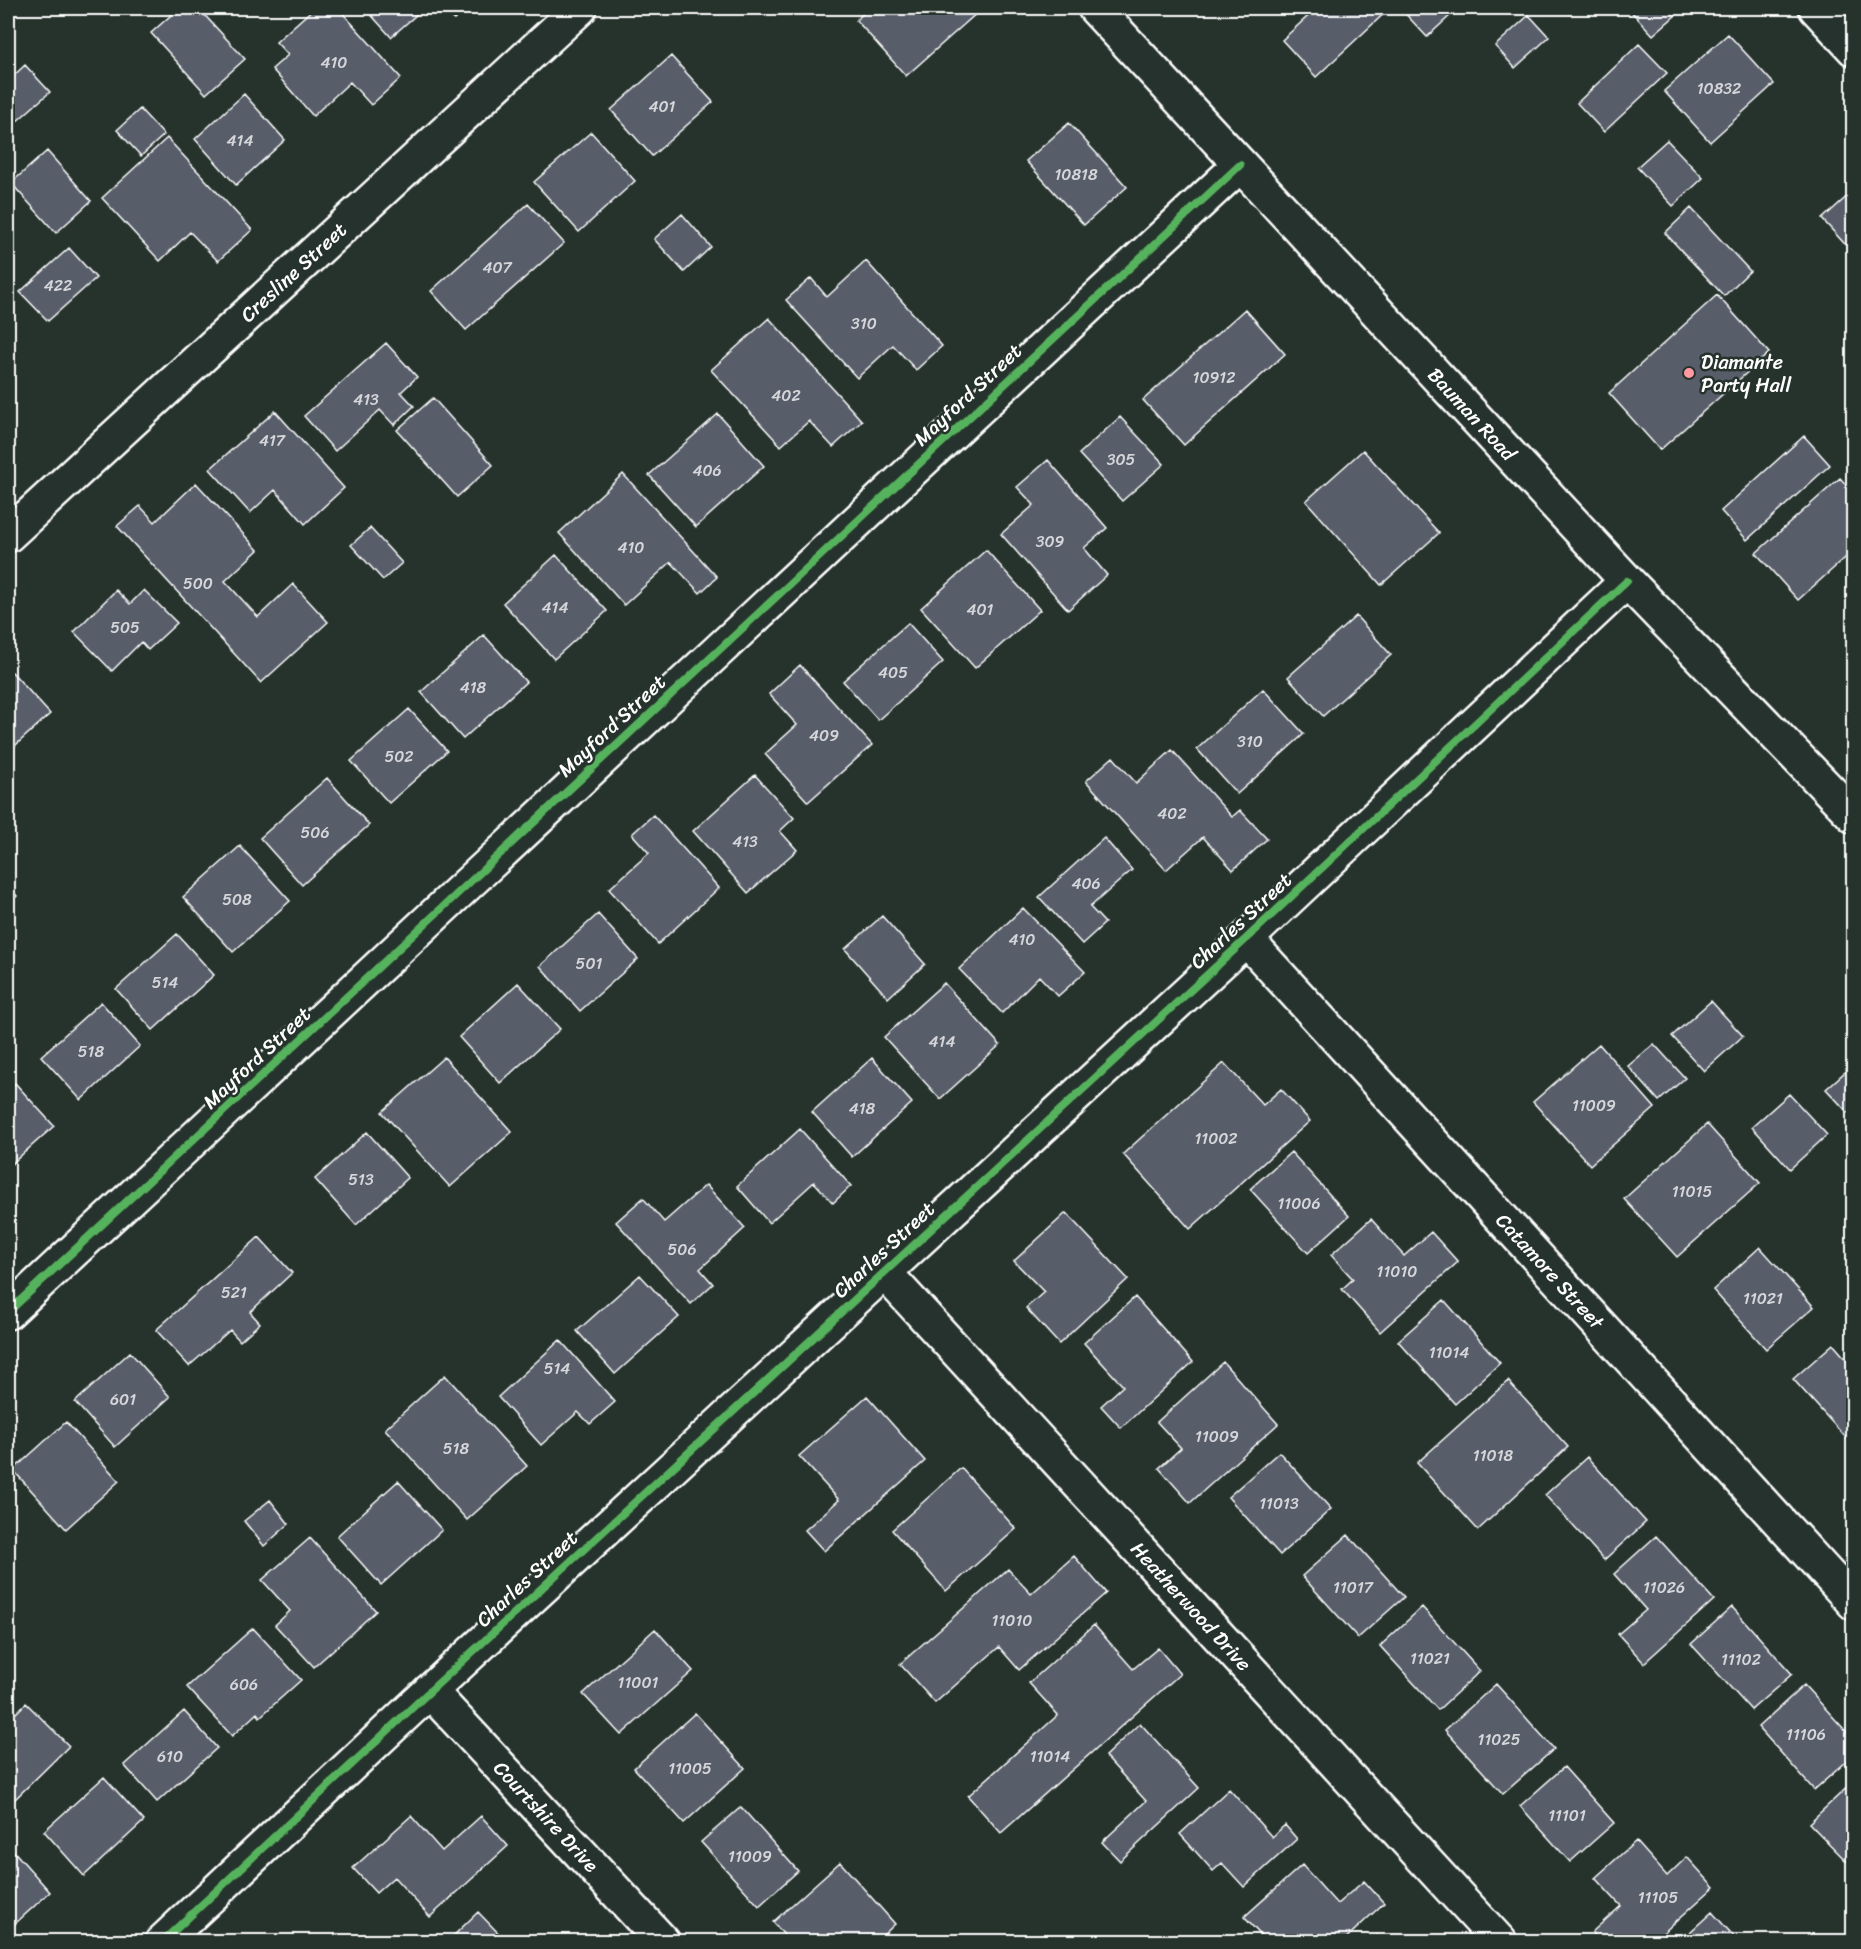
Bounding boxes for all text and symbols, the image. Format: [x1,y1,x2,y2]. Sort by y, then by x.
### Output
house number: 410 [321,48,347,77]
house number: 10832 [1697,74,1741,103]
house number: 401 [649,92,676,121]
house number: 414 [227,126,253,155]
house number: 10818 [1054,160,1098,189]
street label: Cresline Street [232,213,355,331]
house number: 407 [482,253,512,282]
house number: 422 [44,271,72,300]
house number: 310 [851,309,877,338]
street label: Mayford Street [905,335,1031,455]
place label: Diamante Party Hall [1701,345,1792,403]
street label: Bauman Road [1419,359,1526,470]
house number: 10912 [1193,363,1235,392]
marker: Diamante Party Hall [1682,366,1696,380]
house number: 402 [771,381,801,410]
house number: 413 [353,385,379,414]
house number: 417 [259,426,286,455]
house number: 305 [1107,445,1136,474]
house number: 406 [692,456,722,485]
house number: 309 [1036,527,1065,556]
house number: 410 [618,533,644,562]
house number: 500 [183,569,213,598]
house number: 414 [542,593,568,622]
house number: 401 [967,595,994,624]
house number: 505 [110,613,140,642]
house number: 405 [878,658,908,687]
street label: Mayford Street [549,666,675,786]
house number: 418 [460,673,487,702]
house number: 409 [809,721,839,750]
house number: 310 [1237,727,1263,756]
house number: 502 [384,742,414,771]
house number: 402 [1157,799,1187,828]
house number: 506 [301,818,329,847]
house number: 413 [732,827,758,856]
street label: Charles Street [1182,864,1301,978]
house number: 406 [1071,869,1101,898]
house number: 508 [222,885,252,914]
house number: 410 [1009,925,1035,954]
house number: 501 [576,949,603,978]
house number: 514 [152,968,178,997]
street label: Mayford Street [194,998,320,1118]
house number: 414 [929,1027,955,1056]
house number: 518 [78,1037,104,1066]
house number: 11009 [1572,1091,1616,1120]
house number: 418 [849,1094,876,1123]
house number: 11002 [1194,1124,1238,1153]
house number: 513 [348,1165,374,1194]
house number: 11015 [1672,1177,1712,1206]
house number: 11006 [1277,1189,1321,1218]
street label: Charles Street [825,1193,944,1307]
street label: Catamore Street [1487,1205,1613,1338]
house number: 506 [668,1235,696,1264]
house number: 11010 [1377,1257,1417,1286]
house number: 521 [221,1278,247,1307]
house number: 11021 [1743,1284,1783,1313]
house number: 11014 [1429,1338,1469,1367]
house number: 514 [544,1354,570,1383]
house number: 601 [110,1385,136,1414]
house number: 11009 [1195,1422,1239,1451]
house number: 518 [443,1434,469,1463]
house number: 11018 [1473,1441,1514,1470]
house number: 11013 [1259,1489,1299,1518]
street label: Charles Street [468,1522,587,1636]
street label: Heatherwood Drive [1122,1533,1261,1679]
house number: 11017 [1333,1573,1374,1602]
house number: 11026 [1643,1573,1685,1602]
house number: 11010 [992,1606,1032,1635]
house number: 11021 [1410,1644,1450,1673]
house number: 11102 [1721,1645,1761,1674]
house number: 11001 [618,1668,659,1697]
house number: 606 [230,1670,258,1699]
house number: 11106 [1786,1720,1826,1749]
house number: 11025 [1478,1725,1521,1754]
house number: 610 [157,1742,183,1771]
house number: 11014 [1030,1742,1070,1771]
street label: Courtshire Drive [485,1752,608,1881]
house number: 11005 [668,1754,712,1783]
house number: 11101 [1548,1801,1586,1830]
house number: 11009 [728,1842,772,1871]
house number: 11105 [1638,1883,1678,1912]

